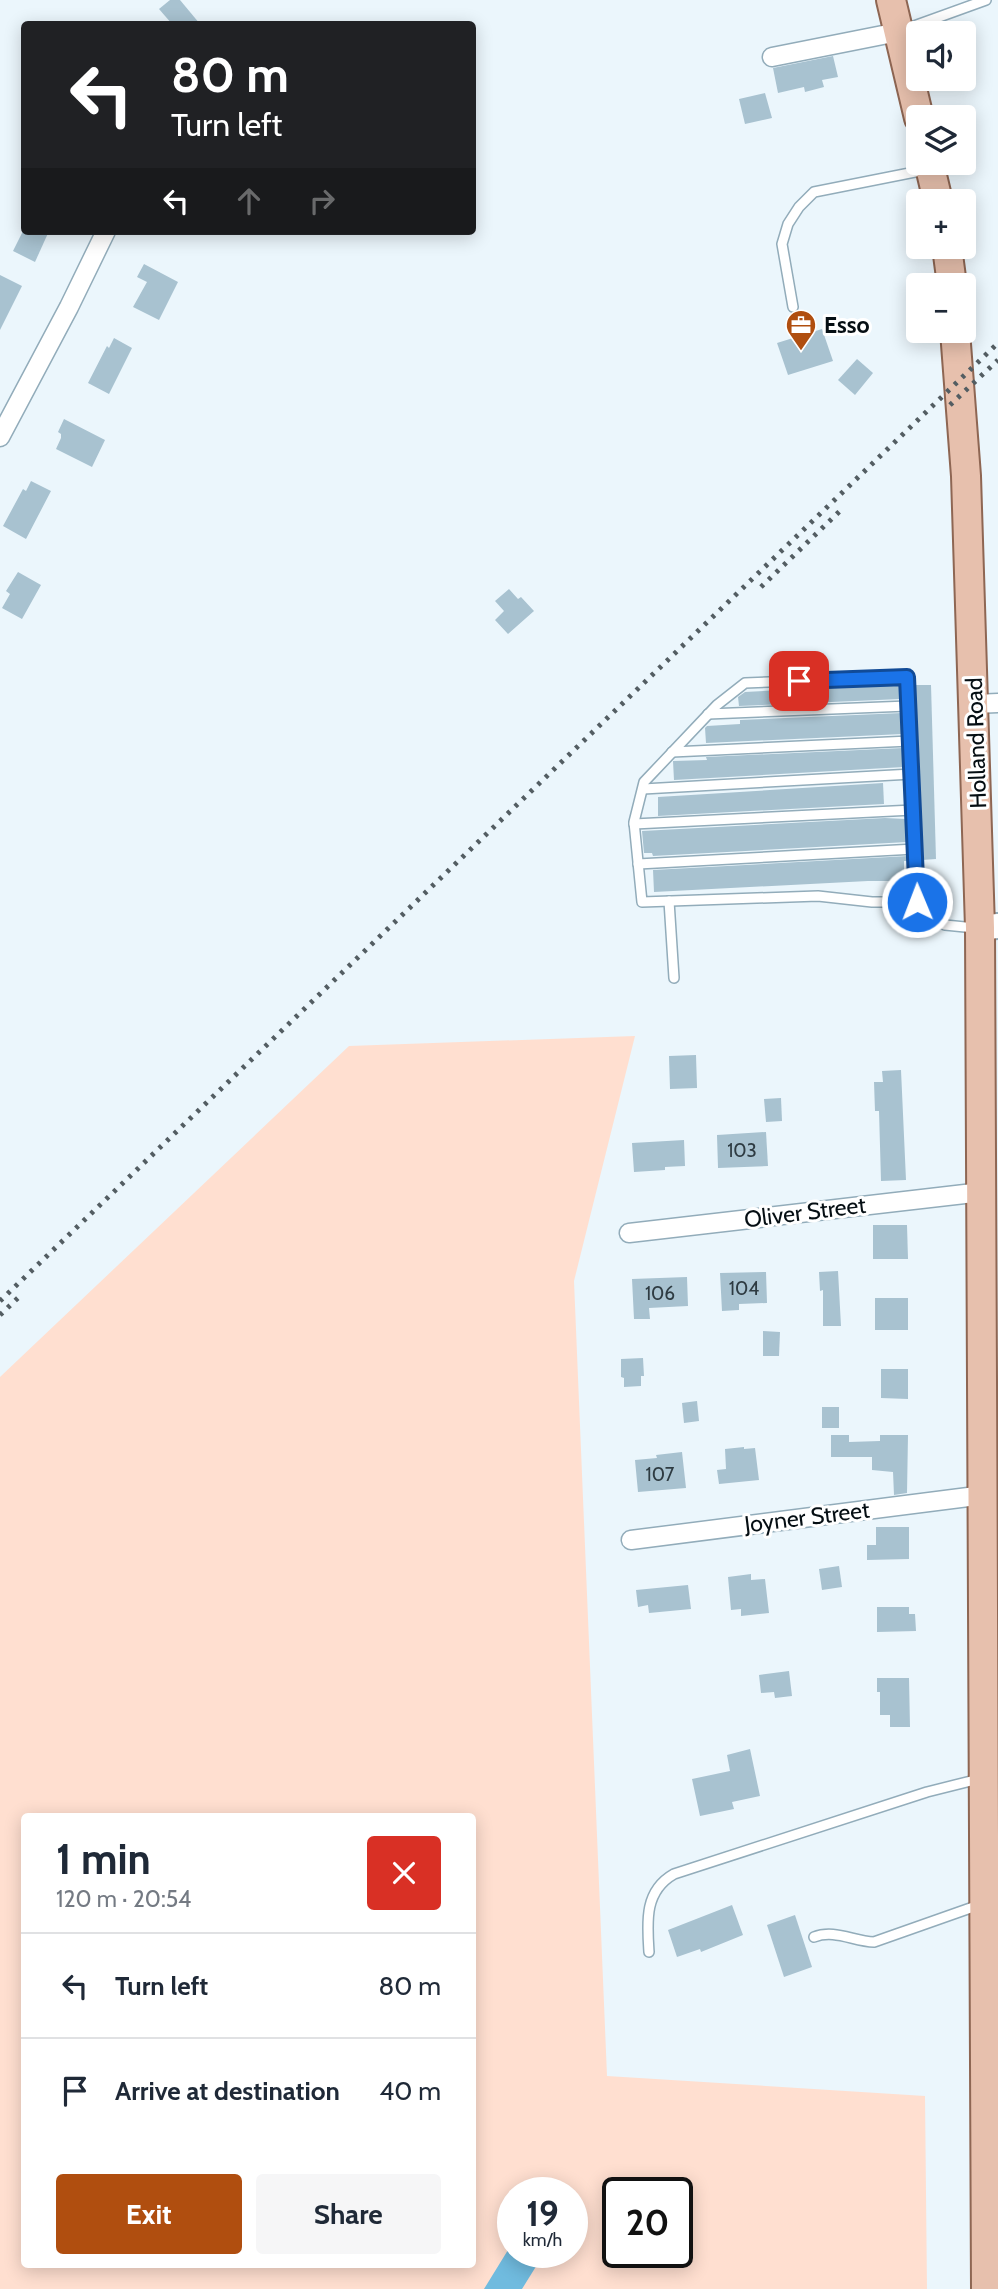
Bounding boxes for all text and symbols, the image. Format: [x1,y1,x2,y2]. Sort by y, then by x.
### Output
map controls [906,21,976,343]
button: sound [906,21,976,91]
text: 80 m [171,45,289,104]
icon: left [56,49,147,140]
text: Turn left [171,105,282,144]
button: layers [906,105,976,175]
icon: left [157,182,195,220]
icon: ahead [230,182,268,220]
icon: right [303,182,341,220]
button: + [906,189,976,259]
button: − [906,273,976,343]
office icon: Esso [784,308,818,352]
place label: Esso [824,311,870,339]
pin [769,651,829,711]
icon: arrive [780,662,818,700]
street label: Holland Road [960,677,992,809]
position arrow [880,865,954,939]
house number: 103 [727,1139,757,1162]
street label: Oliver Street [743,1191,868,1233]
house number: 104 [729,1277,759,1300]
house number: 106 [645,1282,675,1305]
house number: 107 [646,1463,675,1486]
street label: Joyner Street [742,1495,871,1539]
text: 1 min [56,1833,151,1885]
button: close [367,1836,441,1910]
text: 120 m · 20:54 [56,1885,191,1913]
icon: left [56,1967,94,2005]
text: Turn left [115,1970,208,2002]
text: 80 m [378,1970,441,2002]
icon: arrive [56,2072,94,2110]
text: Arrive at destination [115,2075,340,2107]
text: 40 m [379,2075,441,2107]
button: Exit [56,2174,242,2254]
button: Share [256,2174,441,2254]
speed limit sign: 20 [602,2177,693,2268]
text: 19 [526,2192,559,2235]
text: km/h [523,2229,562,2251]

